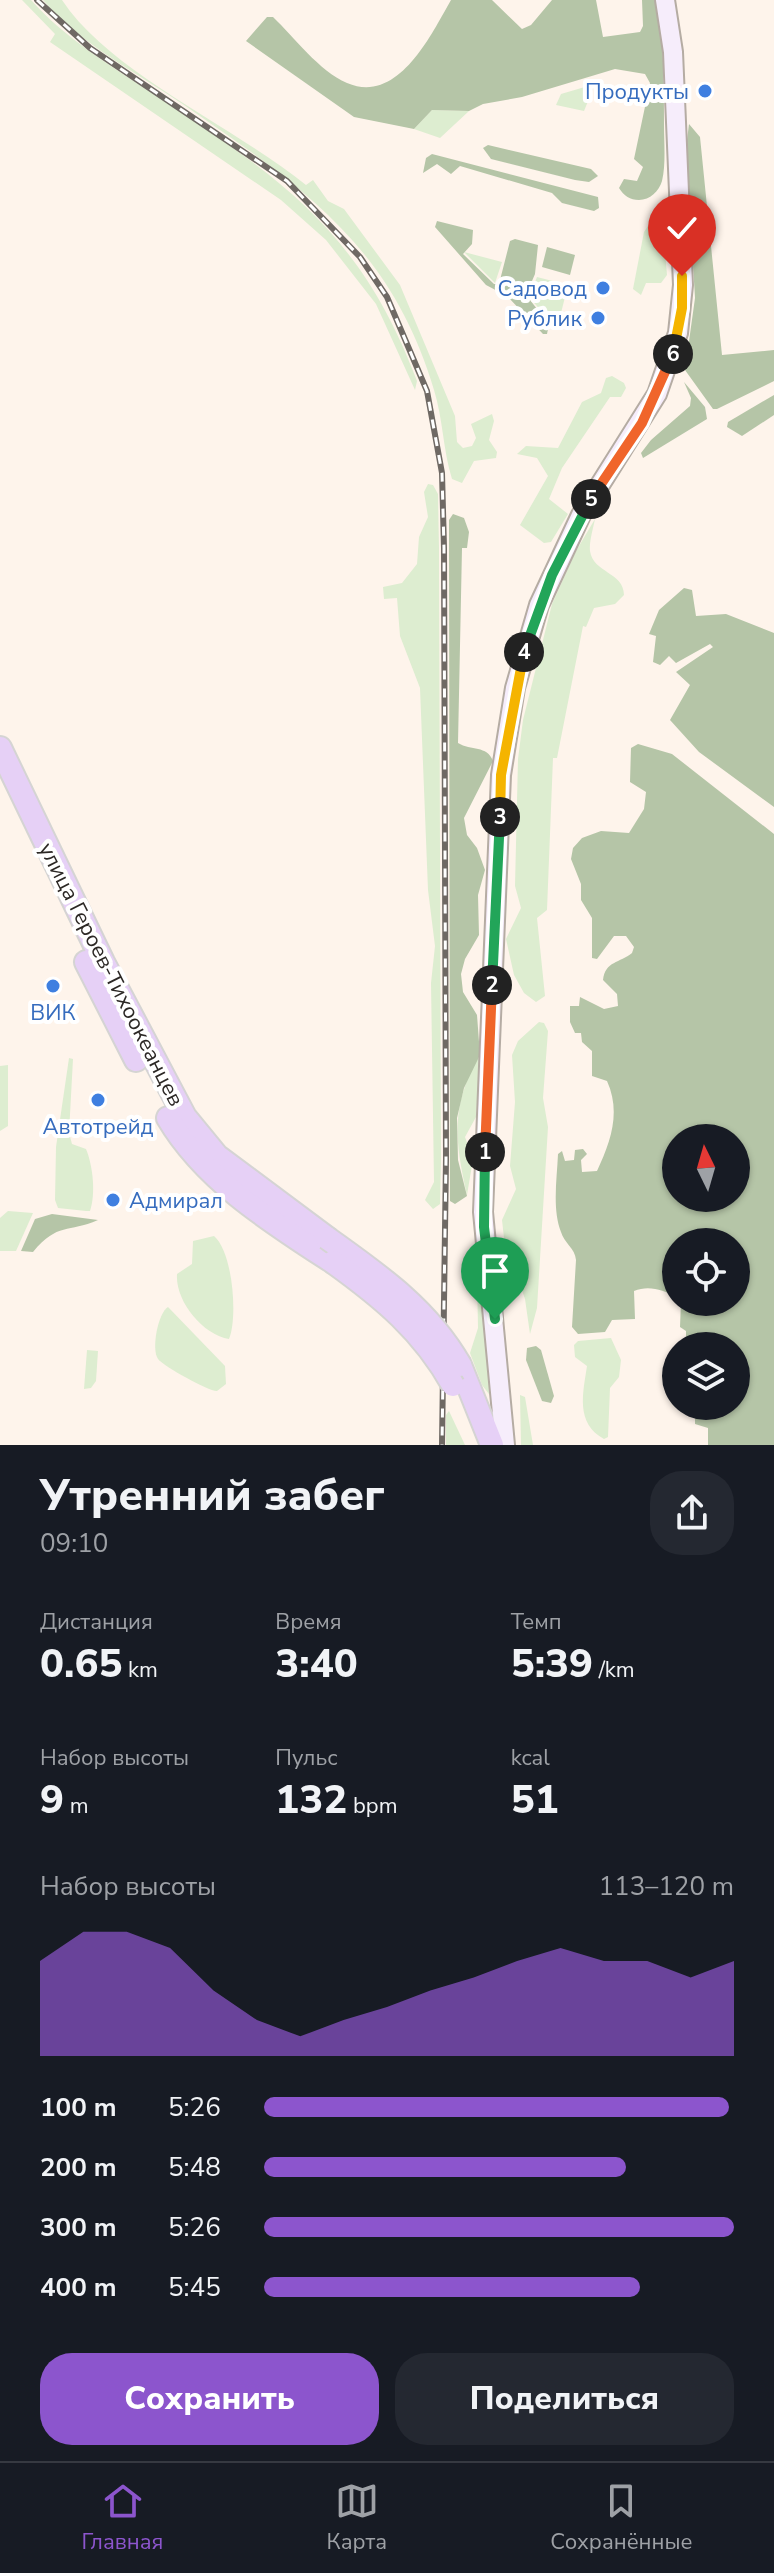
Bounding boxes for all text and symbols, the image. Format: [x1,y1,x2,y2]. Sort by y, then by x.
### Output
place label: Продукты [585,77,689,107]
marker: Продукты [696,82,714,100]
pin [648,194,716,276]
icon: check [660,206,704,250]
place label: Садовод [498,274,587,304]
marker: Садовод [594,279,612,297]
place label: Рублик [507,304,582,334]
marker: Рублик [589,309,607,327]
pin: 6 [653,334,693,374]
text: 6 [666,339,680,369]
pin: 5 [571,479,611,519]
text: 5 [584,484,598,514]
pin: 4 [504,632,544,672]
text: 4 [517,637,531,667]
pin: 3 [480,797,520,837]
text: 3 [493,802,507,832]
street label: улица Героев-Тихоокеанцев [31,837,191,1111]
pin: 2 [472,965,512,1005]
text: 2 [485,970,499,1000]
marker: ВИК [44,977,62,995]
place label: ВИК [30,998,76,1028]
marker: Автотрейд [89,1091,107,1109]
place label: Автотрейд [42,1112,154,1142]
north arrow [662,1124,750,1212]
map controls [662,1124,750,1420]
pin: 1 [465,1132,505,1172]
text: 1 [478,1137,492,1167]
place label: Адмирал [129,1186,223,1216]
marker: Адмирал [104,1191,122,1209]
button: locate [662,1228,750,1316]
pin [461,1237,529,1319]
icon: arrive [473,1249,517,1293]
button: layers [662,1332,750,1420]
text: Утренний забег [40,1466,385,1526]
button: share [650,1471,734,1555]
text: 09:10 [40,1526,108,1561]
text: Дистанция [40,1607,153,1637]
text: Время [275,1607,342,1637]
text: Темп [511,1607,562,1637]
text: 0.65 [40,1637,122,1691]
text: 3:40 [275,1637,358,1691]
text: 5:39 [511,1637,593,1691]
text: km [122,1655,158,1685]
text: /km [593,1655,635,1685]
text: Набор высоты [40,1743,189,1773]
text: Пульс [275,1743,338,1773]
text: kcal [511,1743,550,1773]
text: 9 [40,1773,64,1827]
text: 132 [275,1773,347,1827]
text: 51 [511,1773,559,1827]
text: m [64,1791,89,1821]
text: bpm [347,1791,397,1821]
text: Набор высоты [40,1869,216,1904]
text: 113–120 m [598,1869,734,1904]
text: 100 m [40,2090,117,2125]
text: 5:26 [168,2090,221,2125]
text: 200 m [40,2150,117,2185]
text: 5:48 [168,2150,221,2185]
text: 300 m [40,2210,117,2245]
text: 5:26 [168,2210,221,2245]
text: 400 m [40,2270,117,2305]
text: 5:45 [168,2270,221,2305]
button: Сохранить [40,2353,379,2445]
button: Поделиться [395,2353,734,2445]
tab: Главная [82,2479,163,2557]
tab: Карта [327,2479,387,2557]
tab: Сохранённые [550,2479,692,2557]

